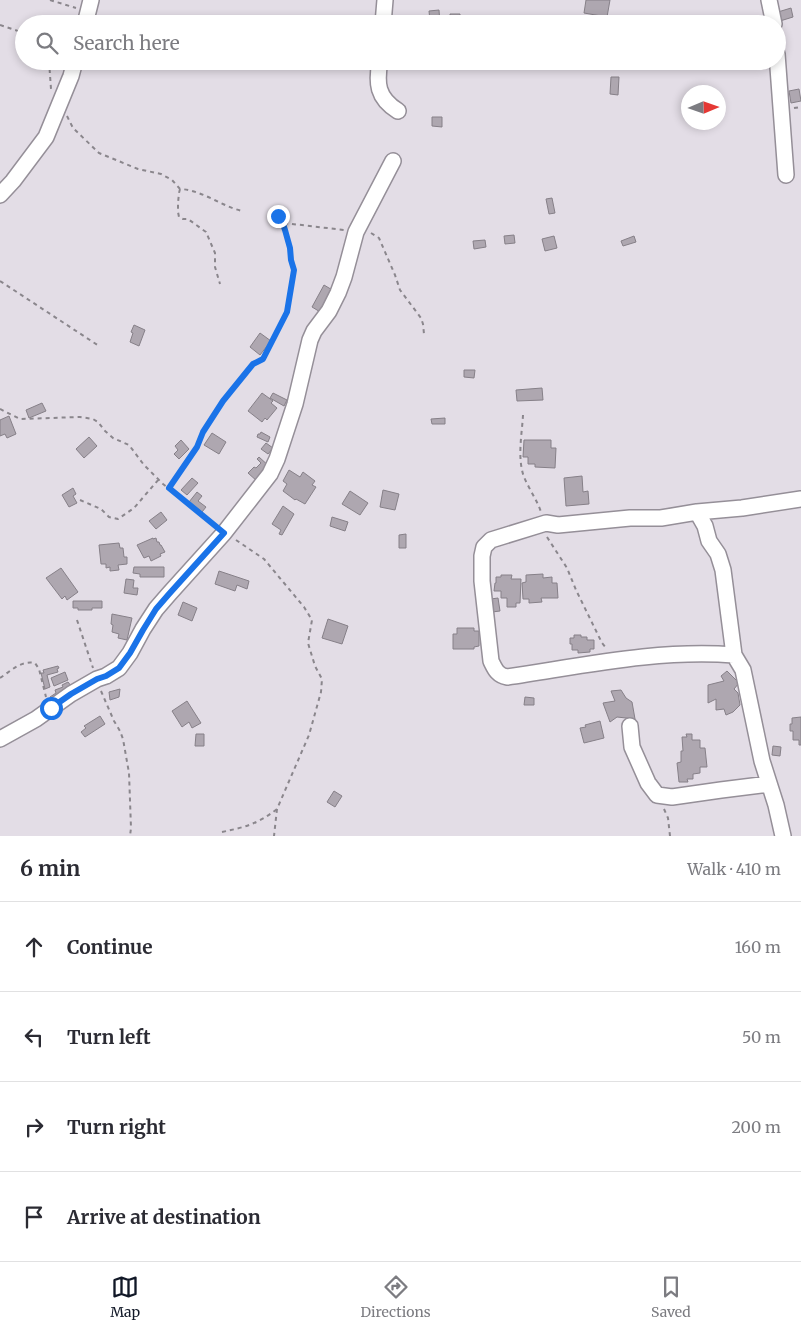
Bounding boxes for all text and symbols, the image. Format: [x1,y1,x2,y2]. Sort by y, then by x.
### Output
search box [15,15,786,70]
icon: search [33,29,61,57]
text: Search here [73,31,180,55]
north arrow [681,85,726,130]
route end [267,205,290,228]
route start [40,697,63,720]
text: 6 min [20,855,80,882]
text: Walk · 410 m [687,859,781,879]
icon: ahead [20,933,48,961]
text: Continue [67,935,153,959]
text: 160 m [735,937,781,957]
icon: left [20,1023,48,1051]
text: Turn left [67,1025,151,1049]
text: 50 m [742,1027,781,1047]
icon: right [20,1113,48,1141]
text: Turn right [67,1115,166,1139]
text: 200 m [731,1117,781,1137]
icon: arrive [20,1203,48,1231]
text: Arrive at destination [67,1205,261,1229]
tab: Map [110,1273,140,1321]
tab: Directions [361,1273,431,1321]
tab: Saved [651,1273,691,1321]

